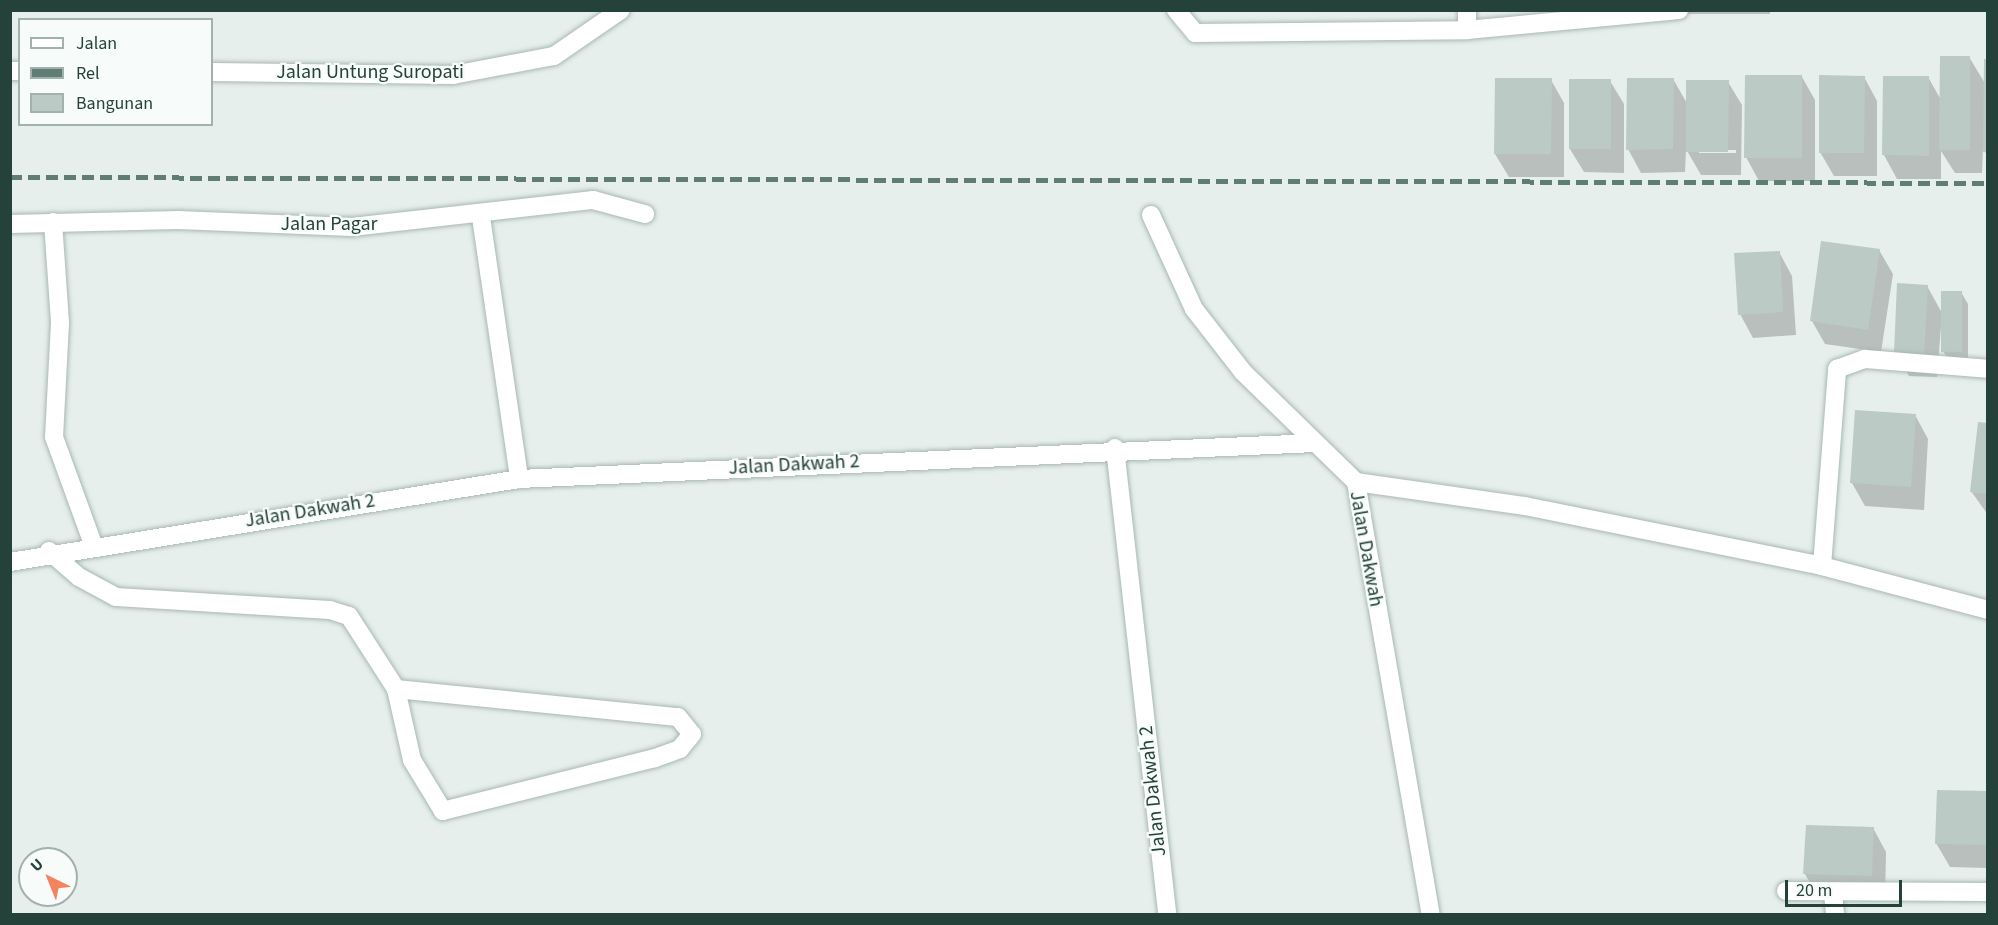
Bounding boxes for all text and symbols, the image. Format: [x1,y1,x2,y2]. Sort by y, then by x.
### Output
legend [18,18,213,126]
text: Jalan [76,31,117,56]
street label: Jalan Untung Suropati [276,60,464,84]
text: Rel [76,61,100,86]
text: Bangunan [76,91,153,116]
street label: Jalan Pagar [280,212,378,236]
street label: Jalan Dakwah 2 [728,450,860,480]
street label: Jalan Dakwah 2 [243,489,377,533]
street label: Jalan Dakwah [1344,489,1388,609]
street label: Jalan Dakwah 2 [1134,725,1172,857]
north arrow [18,847,78,907]
text: U [26,854,48,877]
scale bar [1788,868,1905,906]
text: 20 m [1796,878,1832,903]

